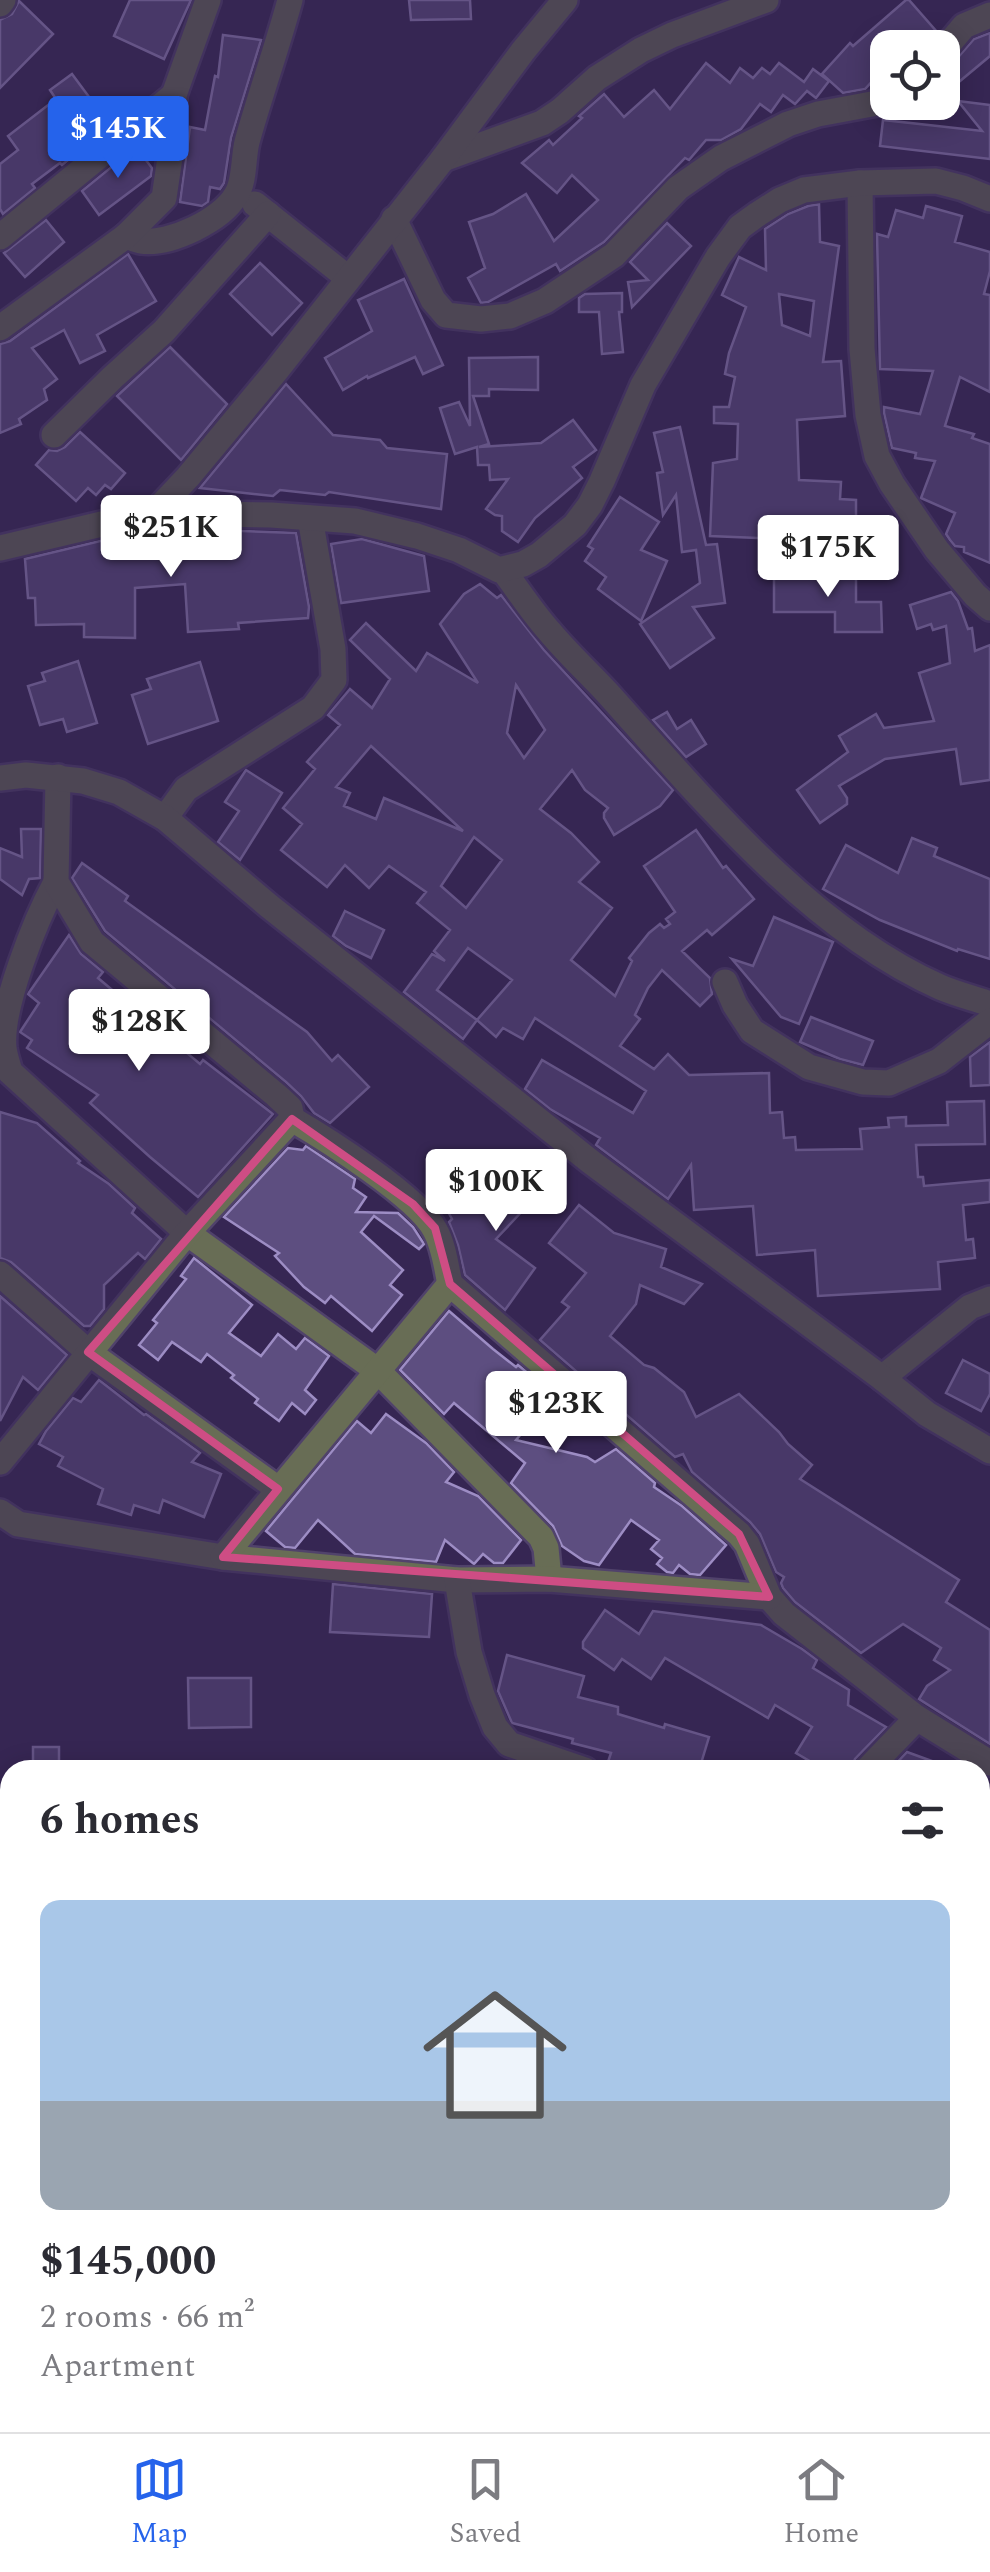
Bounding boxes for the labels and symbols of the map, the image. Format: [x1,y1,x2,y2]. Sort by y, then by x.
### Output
pin: $145K [48,96,188,181]
pin: $251K [101,495,241,580]
pin: $175K [758,515,898,600]
pin: $128K [69,989,209,1074]
pin: $100K [426,1149,566,1234]
pin: $123K [486,1371,626,1456]

